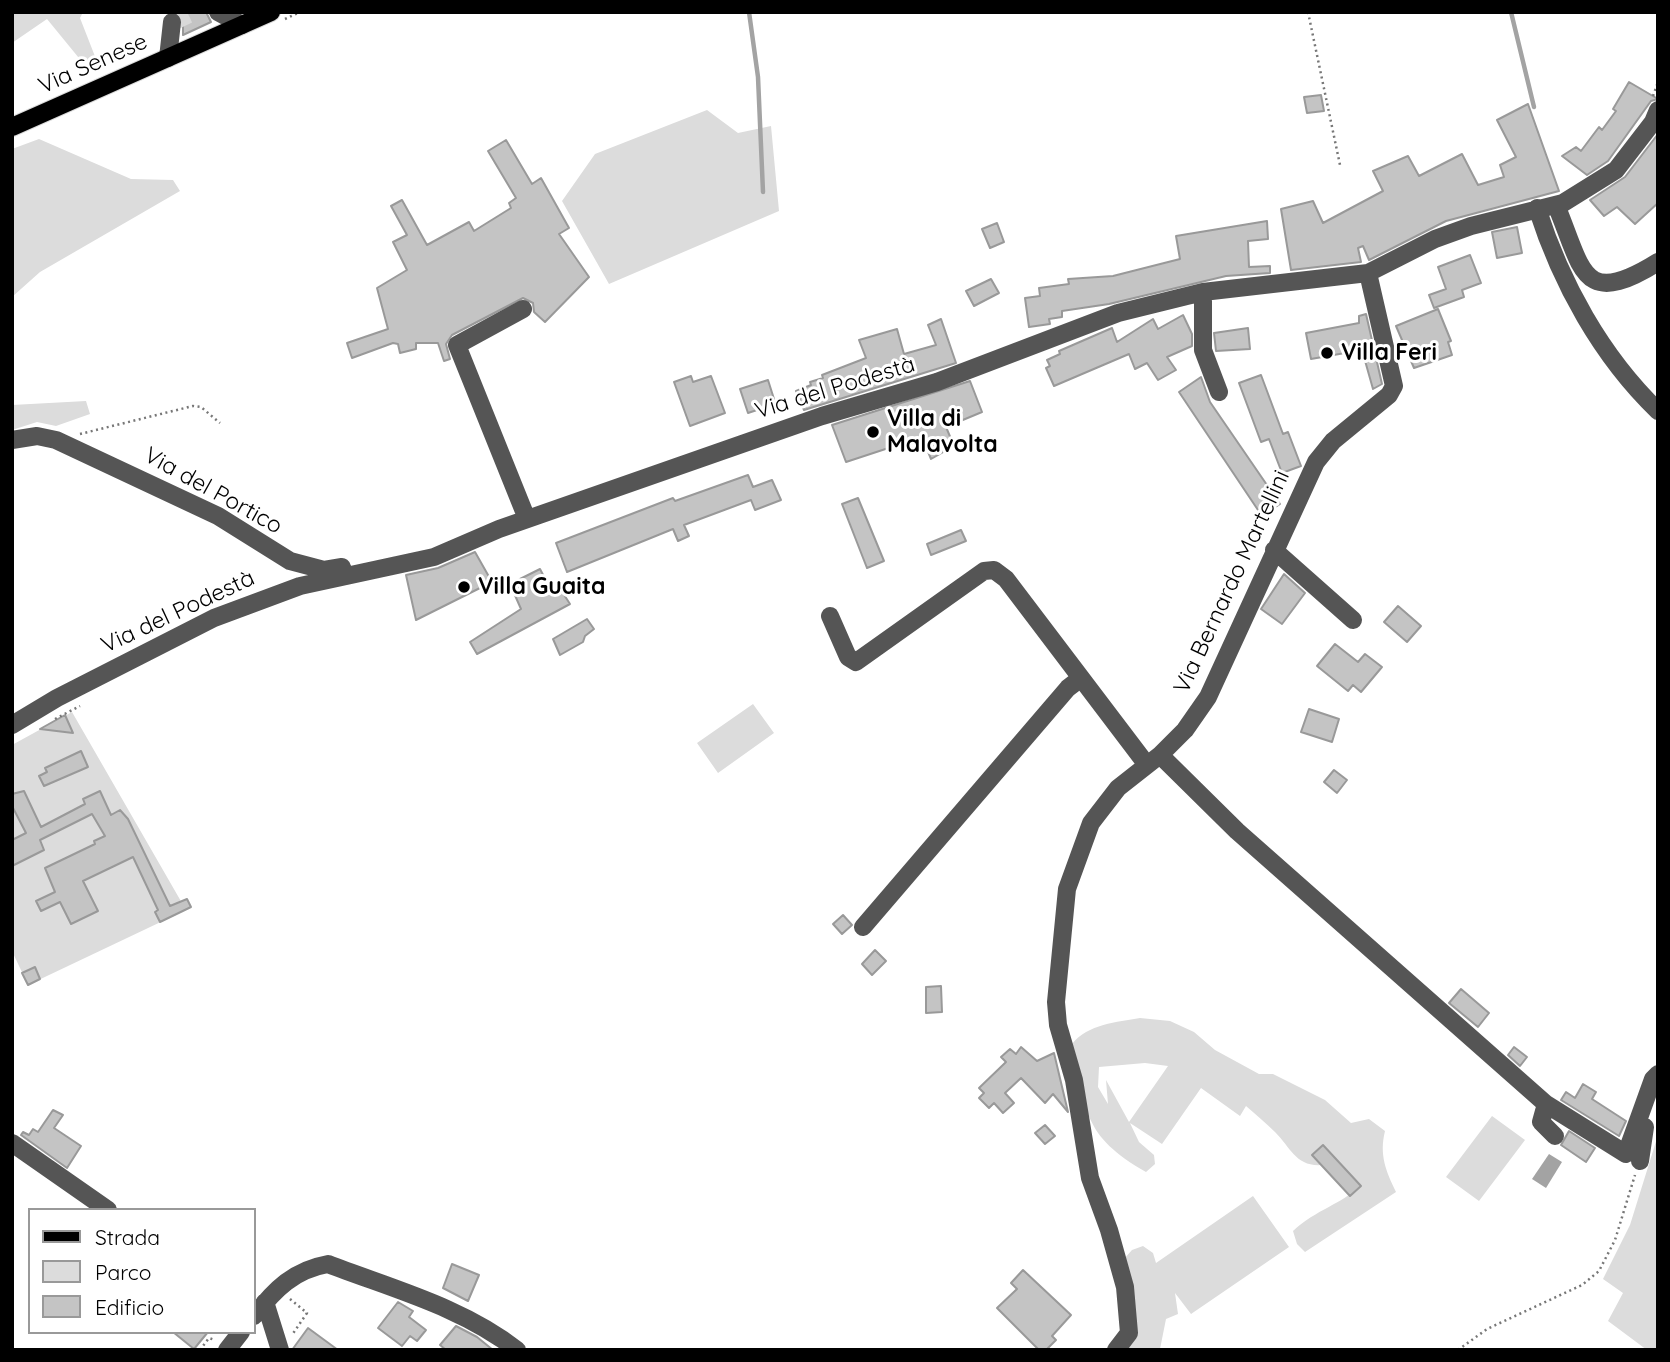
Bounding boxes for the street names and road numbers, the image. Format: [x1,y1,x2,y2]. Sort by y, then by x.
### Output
street label: Via Senese [34,28,152,100]
street label: Via del Podestà [752,351,918,425]
street label: Via del Portico [139,442,287,540]
street label: Via Bernardo Martellini [1168,466,1296,698]
street label: Via del Podestà [97,564,259,660]

